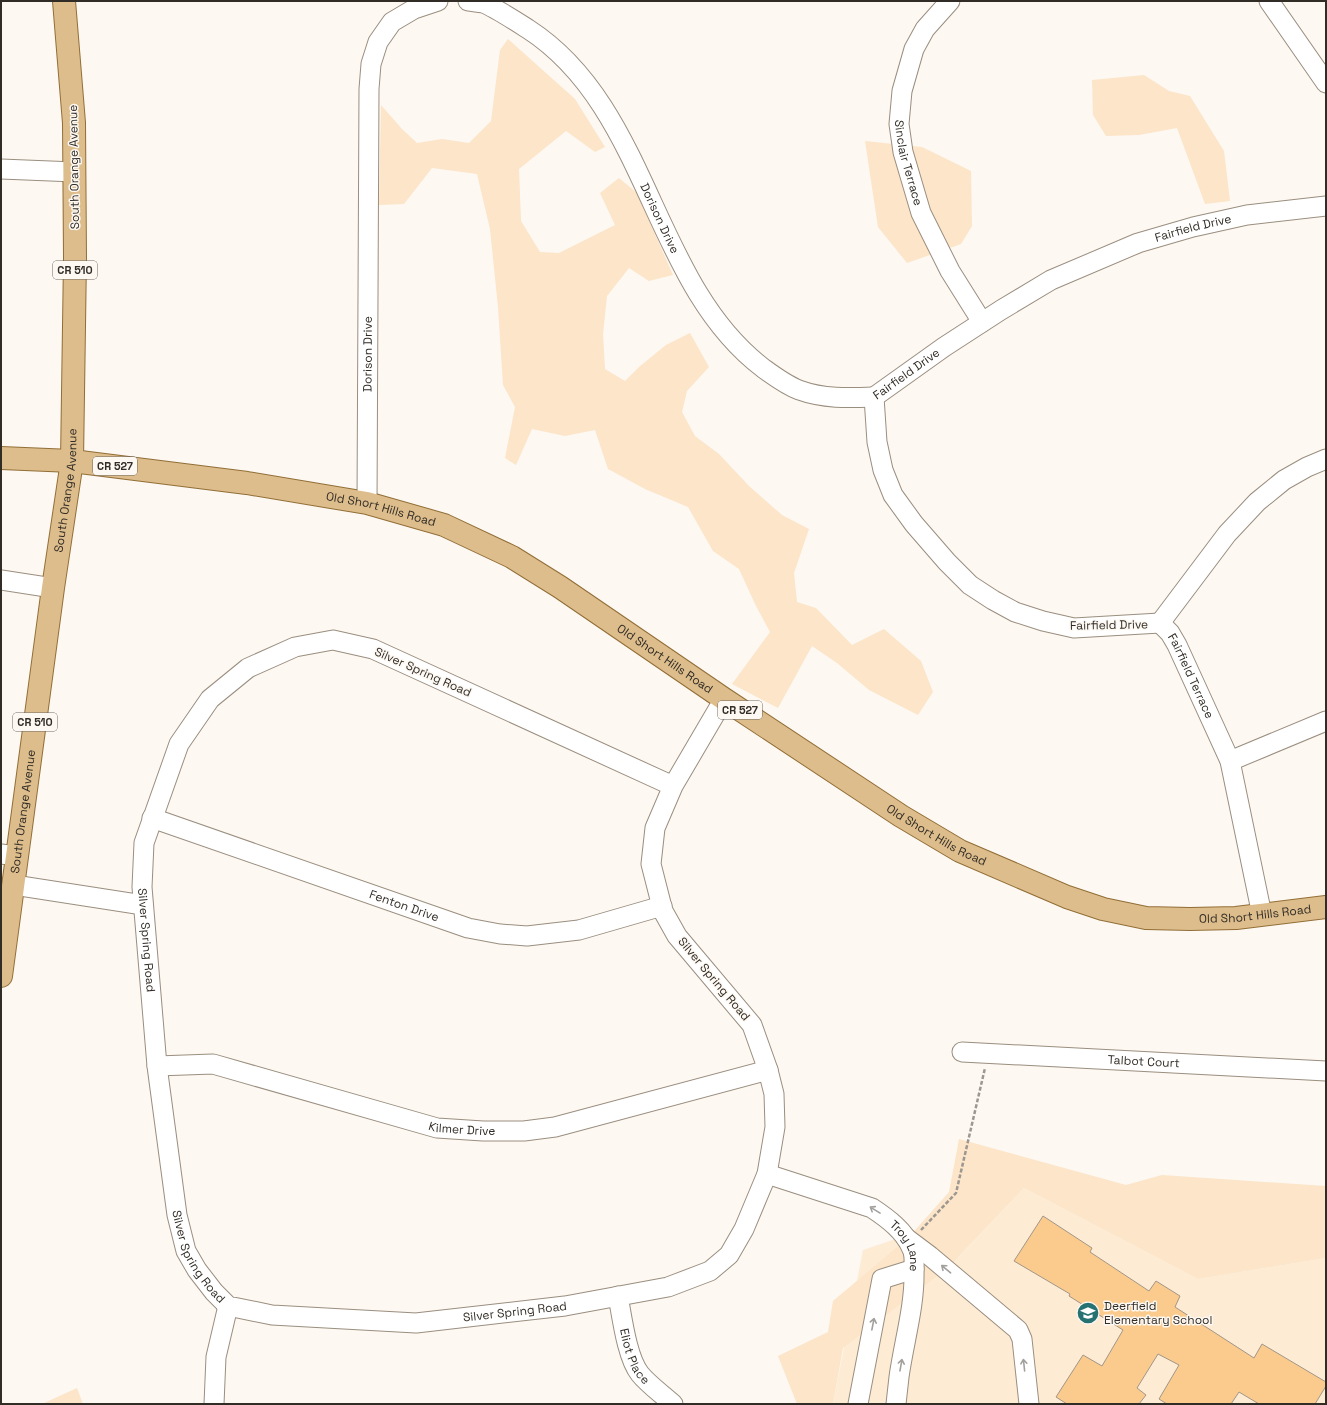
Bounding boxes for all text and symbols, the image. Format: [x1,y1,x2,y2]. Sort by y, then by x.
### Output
street label: South Orange Avenue [65,104,83,230]
street label: Sinclair Terrace [891,119,926,207]
street label: Dorison Drive [636,180,683,256]
street label: Fairfield Drive [1153,211,1233,246]
road number: CR 510 [53,261,97,279]
street label: Dorison Drive [360,316,376,392]
street label: Fairfield Drive [870,345,943,403]
street label: South Orange Avenue [50,428,80,554]
road number: CR 527 [93,457,137,475]
street label: Old Short Hills Road [325,488,438,530]
street label: Fairfield Drive [1070,616,1148,634]
street label: Old Short Hills Road [614,620,716,697]
street label: Fairfield Terrace [1164,630,1218,721]
street label: Silver Spring Road [372,643,474,701]
road number: CR 527 [718,701,762,719]
road number: CR 510 [13,713,57,731]
street label: South Orange Avenue [7,748,39,874]
street label: Old Short Hills Road [883,800,989,869]
street label: Fenton Drive [367,886,441,925]
street label: Silver Spring Road [134,887,159,993]
street label: Old Short Hills Road [1199,901,1312,927]
street label: Silver Spring Road [674,934,754,1024]
street label: Talbot Court [1107,1052,1180,1071]
street label: Kilmer Drive [427,1118,495,1139]
one-way arrow [869,1206,881,1214]
street label: Silver Spring Road [168,1209,229,1307]
street label: Troy Lane [886,1217,922,1272]
one-way arrow [940,1265,951,1274]
street label: Silver Spring Road [462,1298,568,1326]
place label: Deerfield Elementary School [1104,1298,1212,1328]
school or university icon: Deerfield Elementary School [1075,1300,1101,1326]
one-way arrow [869,1318,877,1331]
street label: Eliot Place [616,1327,653,1388]
one-way arrow [897,1359,905,1372]
one-way arrow [1020,1359,1028,1372]

